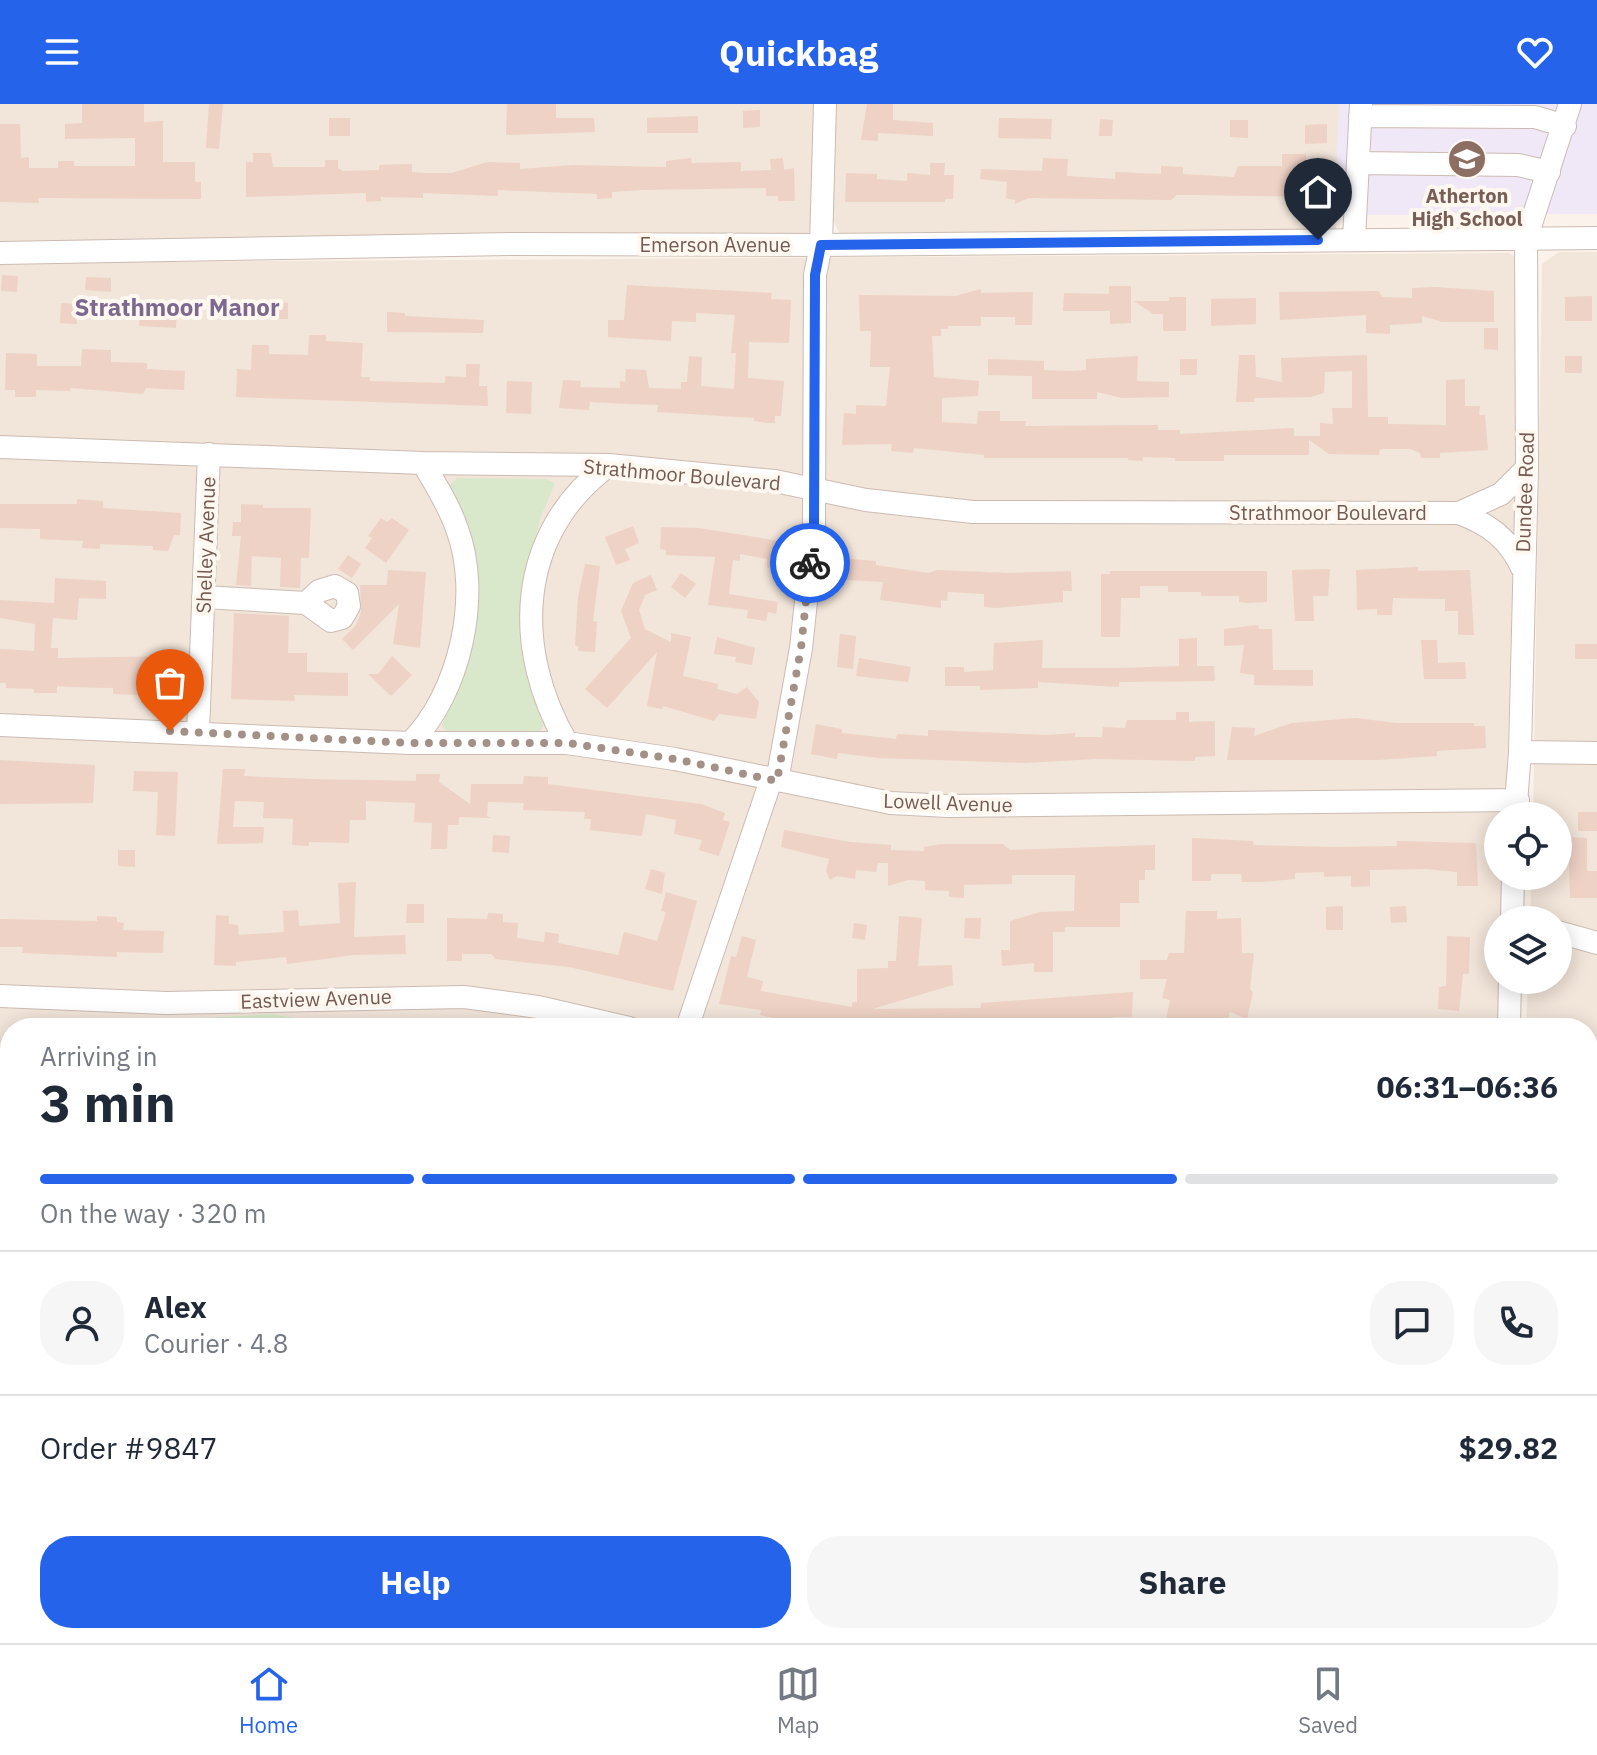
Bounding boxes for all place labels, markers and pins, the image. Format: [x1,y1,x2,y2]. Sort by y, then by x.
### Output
school or university icon: Atherton High School [1446,138,1488,180]
pin [1284,158,1352,240]
place label: Atherton High School [1411,182,1523,232]
pin [136,649,204,731]

